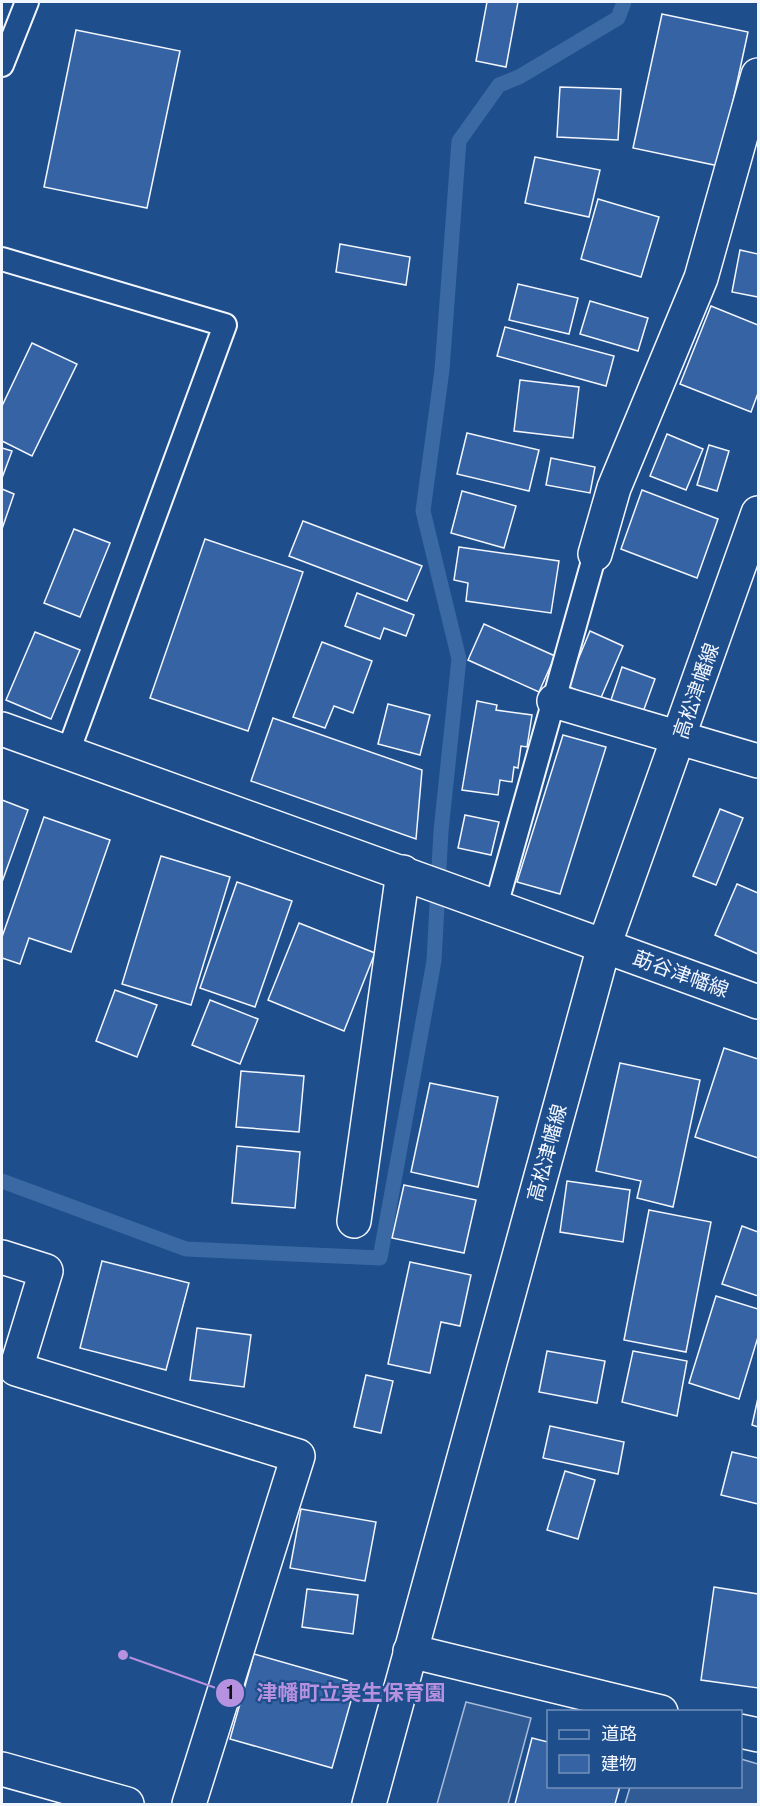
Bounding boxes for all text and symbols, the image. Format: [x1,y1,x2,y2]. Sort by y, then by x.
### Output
street label: 高松津幡線 [668,640,724,742]
street label: 莇谷津幡線 [630,946,732,1002]
street label: 高松津幡線 [522,1102,572,1204]
callout: 津幡町立実生保育園 [215,1674,458,1713]
text: 津幡町立実生保育園 [257,1680,446,1705]
text: 1 [226,1682,234,1703]
legend [547,1710,742,1788]
text: 道路 [601,1723,637,1744]
text: 建物 [601,1753,637,1774]

